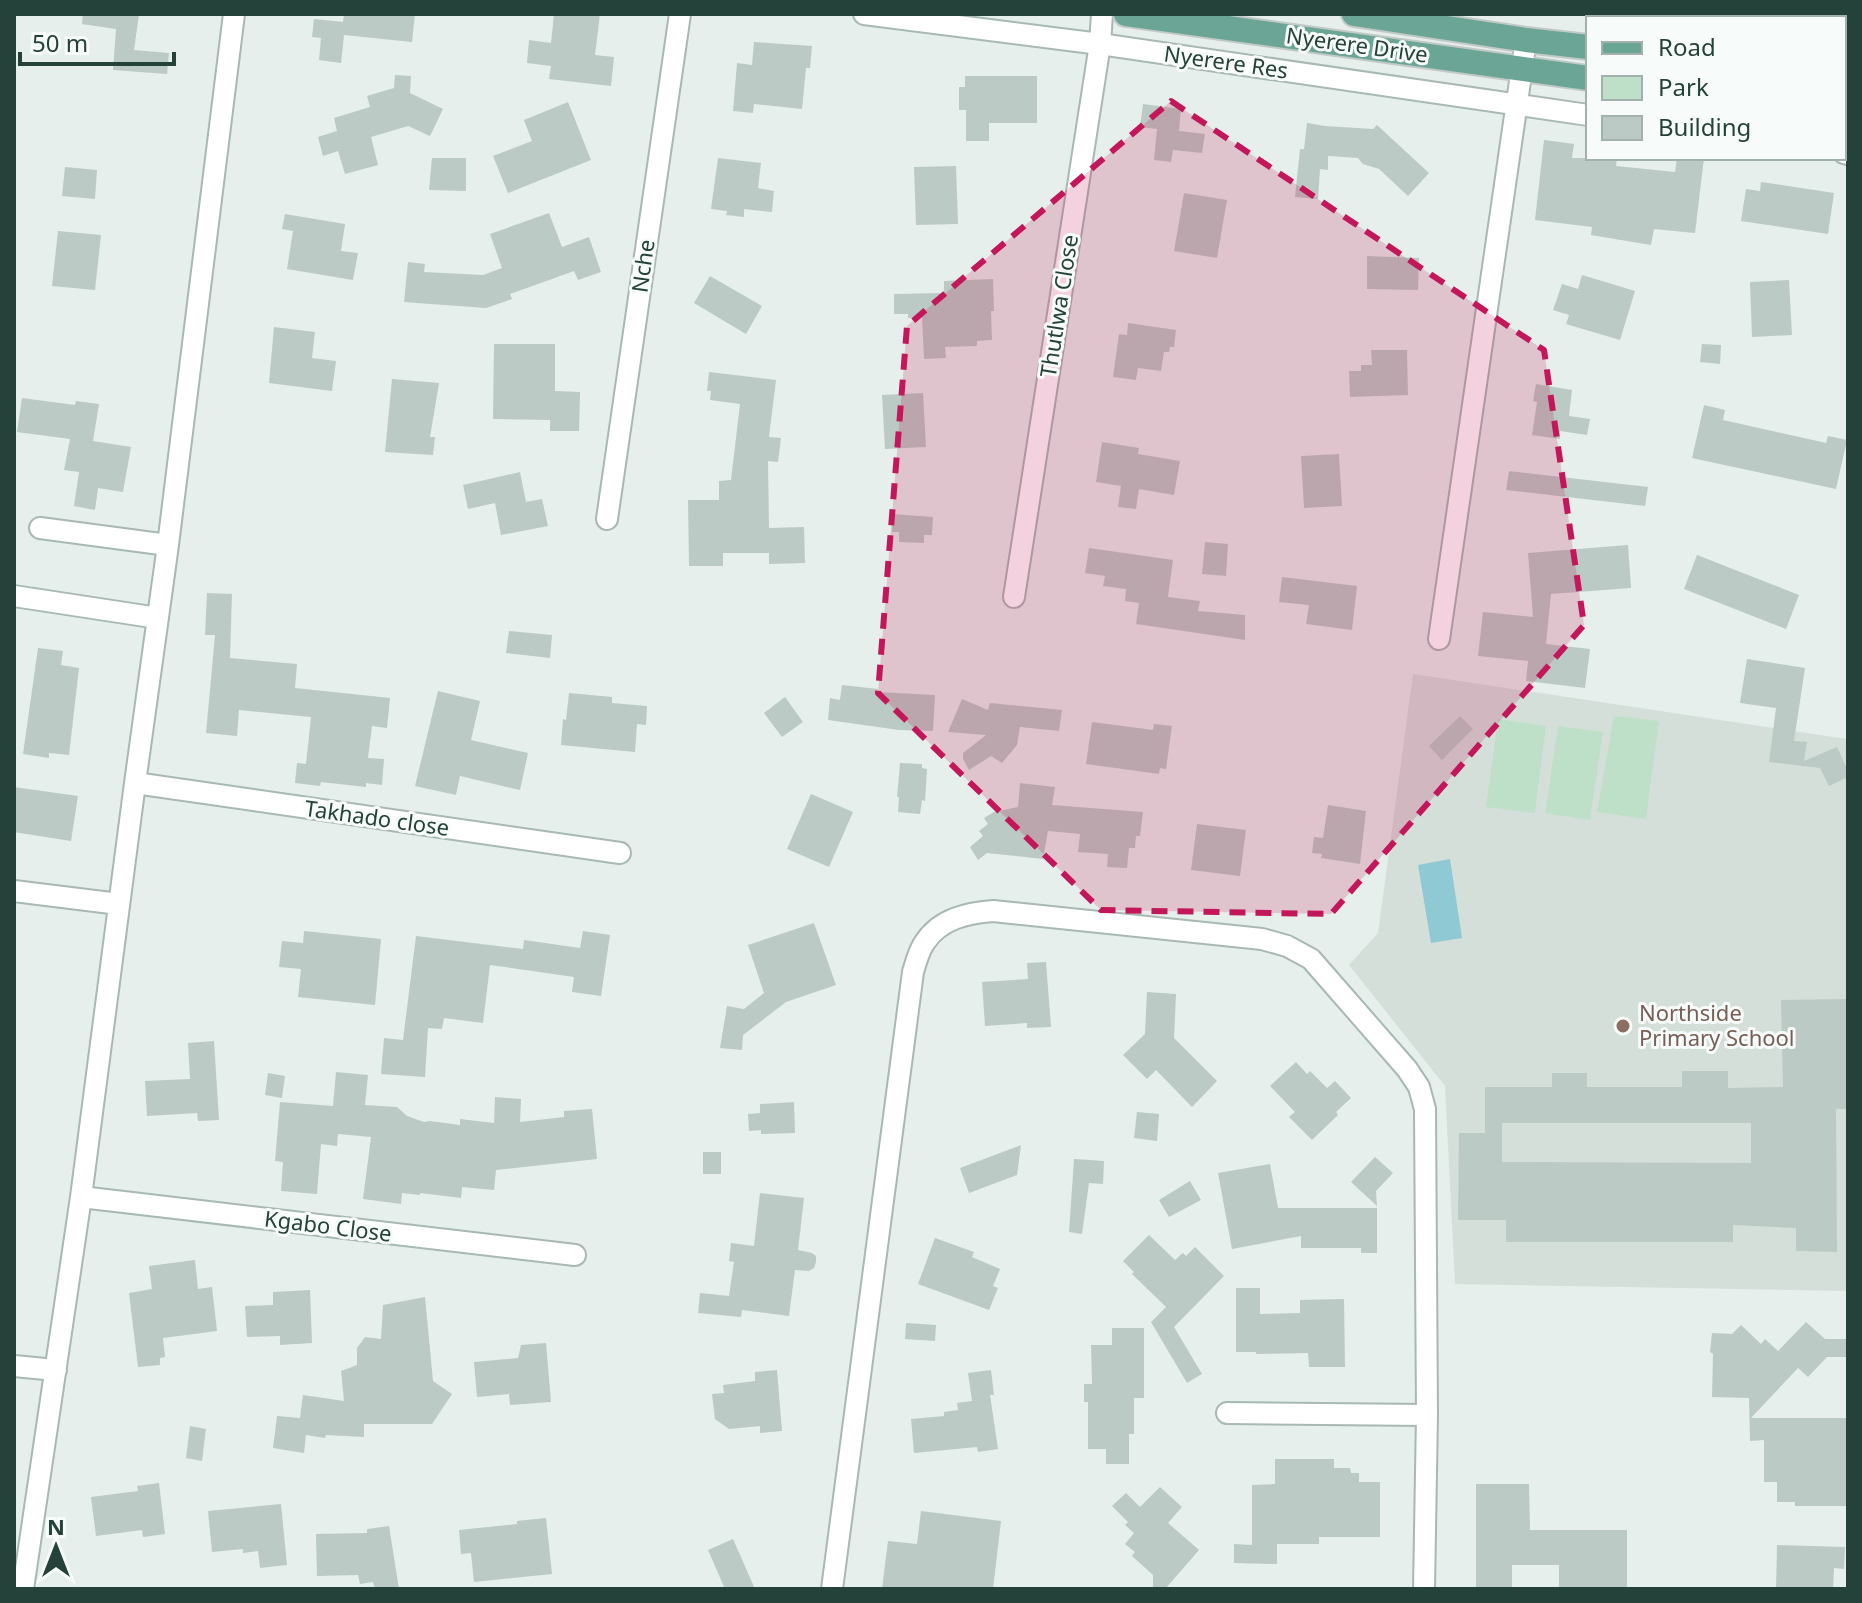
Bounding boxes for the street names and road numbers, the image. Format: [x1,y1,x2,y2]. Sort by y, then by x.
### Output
street label: Nyerere Drive [1284,19,1430,69]
street label: Nyerere Res [1162,37,1290,85]
street label: Thutlwa Close [1032,232,1084,379]
street label: Nche [623,237,661,294]
street label: Takhado close [303,792,451,842]
street label: Kgabo Close [263,1202,393,1248]

